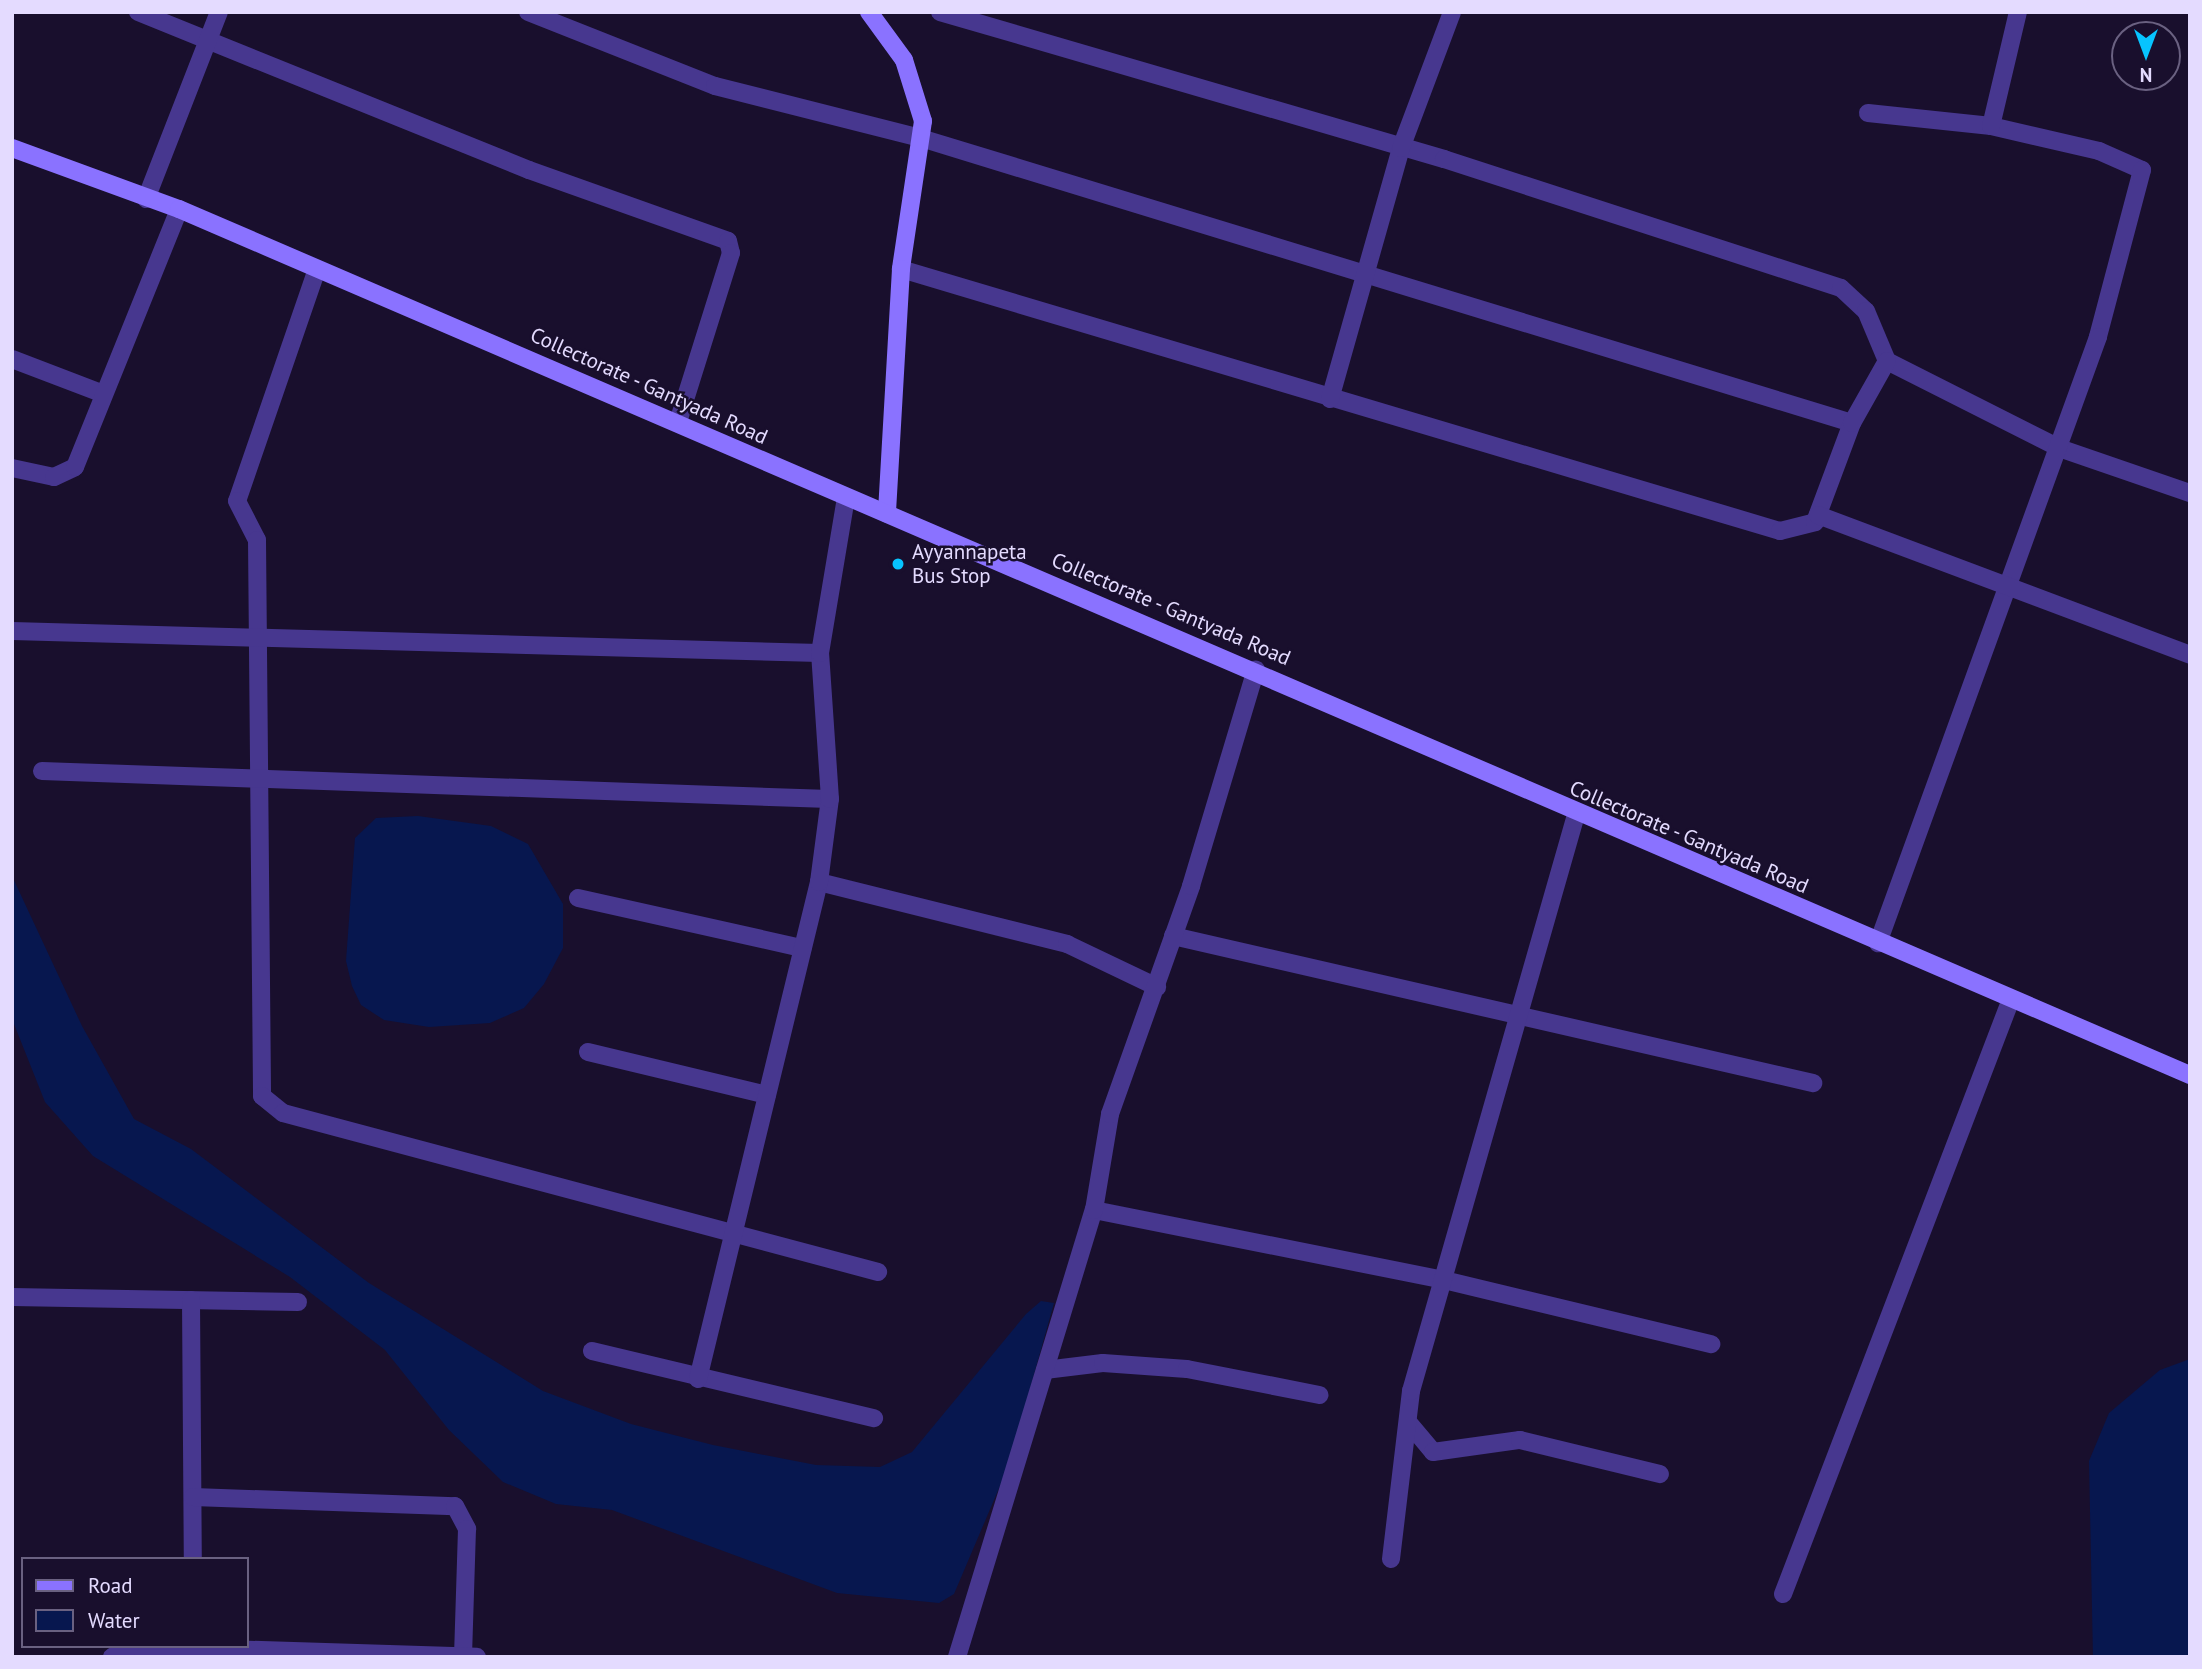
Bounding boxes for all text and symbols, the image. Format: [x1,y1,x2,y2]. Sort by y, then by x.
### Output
north arrow [2111,21,2181,91]
text: N [2140,63,2152,87]
street label: Collectorate - Gantyada Road [525,321,773,451]
place label: Ayyannapeta Bus Stop [912,539,1027,589]
street label: Collectorate - Gantyada Road [1046,546,1296,672]
marker: Ayyannapeta Bus Stop [890,556,906,572]
street label: Collectorate - Gantyada Road [1564,774,1814,900]
legend [21,1557,248,1648]
text: Road [88,1572,132,1599]
text: Water [88,1607,140,1634]

